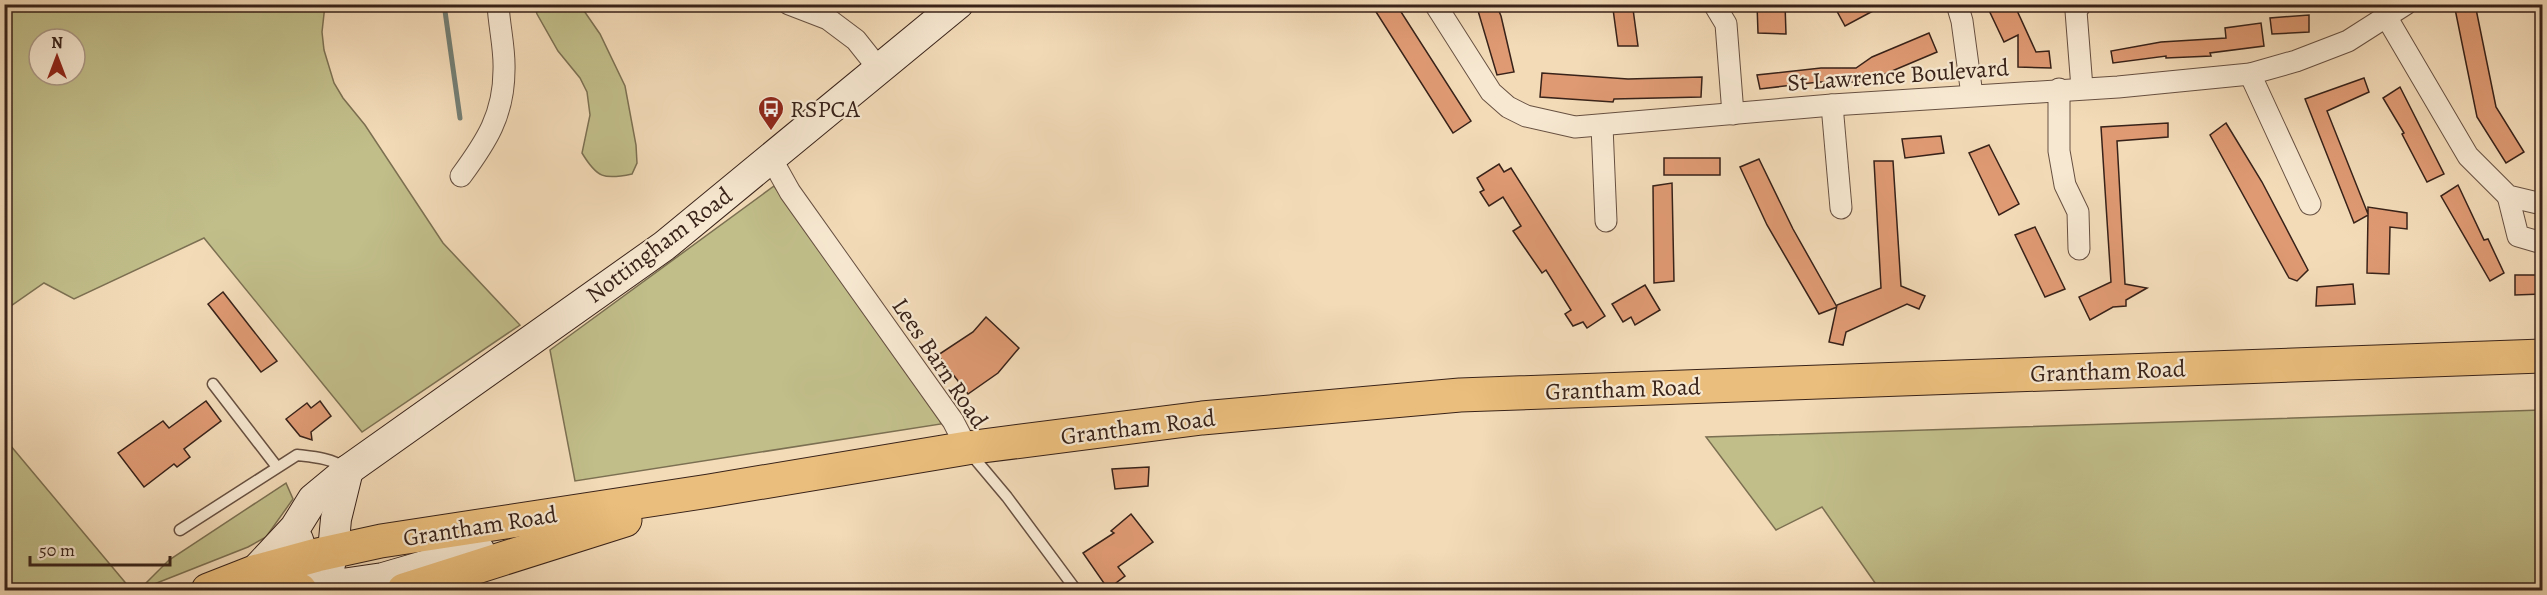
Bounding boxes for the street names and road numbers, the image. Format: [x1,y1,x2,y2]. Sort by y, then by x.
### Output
street label: St Lawrence Boulevard [1786,51,2010,99]
street label: Nottingham Road [579,179,739,310]
street label: Lees Barn Road [885,292,995,434]
street label: Grantham Road [2030,352,2186,390]
street label: Grantham Road [1545,370,1701,408]
street label: Grantham Road [1059,402,1217,452]
street label: Grantham Road [401,498,559,554]

